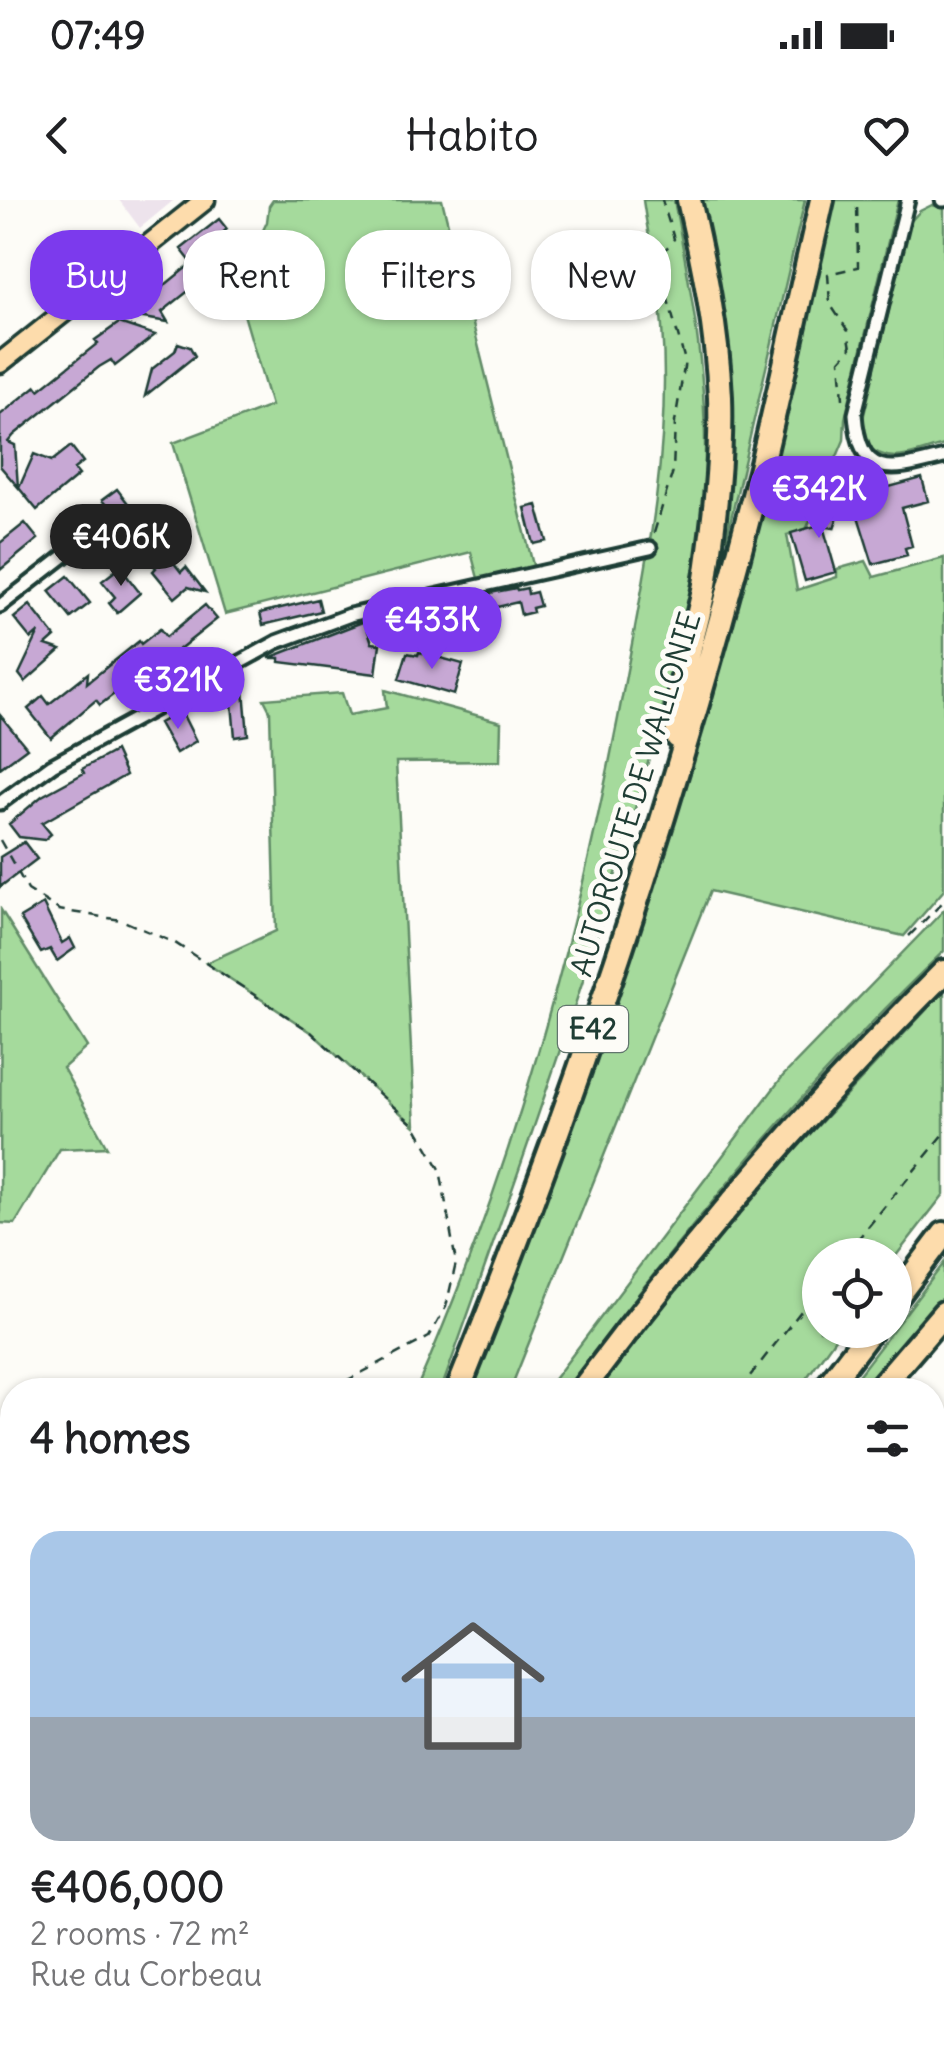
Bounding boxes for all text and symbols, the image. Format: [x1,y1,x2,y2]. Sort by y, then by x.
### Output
text: 07:49 [50,12,146,59]
text: Habito [405,107,539,163]
icon: back [30,108,85,163]
icon: heart [859,108,914,163]
chip: Buy [30,230,163,320]
chip: Rent [183,230,325,320]
chip: Filters [345,230,511,320]
chip: New [531,230,671,320]
pin: €342K [749,456,889,541]
text: €342K [772,468,866,509]
pin: €406K [51,504,191,589]
text: €406K [72,516,170,557]
pin: €433K [362,587,502,672]
text: €433K [385,599,479,640]
street label: AUTOROUTE DE WALLONIE [561,607,709,981]
pin: €321K [108,647,248,732]
text: €321K [134,659,222,700]
road number: E42 [558,1006,628,1052]
map controls [802,1238,912,1348]
button: locate [802,1238,912,1348]
icon: filters [860,1411,915,1466]
text: 4 homes [30,1412,191,1464]
icon: home [383,1596,563,1776]
text: €406,000 [30,1861,224,1913]
text: 2 rooms · 72 m² [30,1913,250,1954]
text: Rue du Corbeau [30,1954,262,1995]

